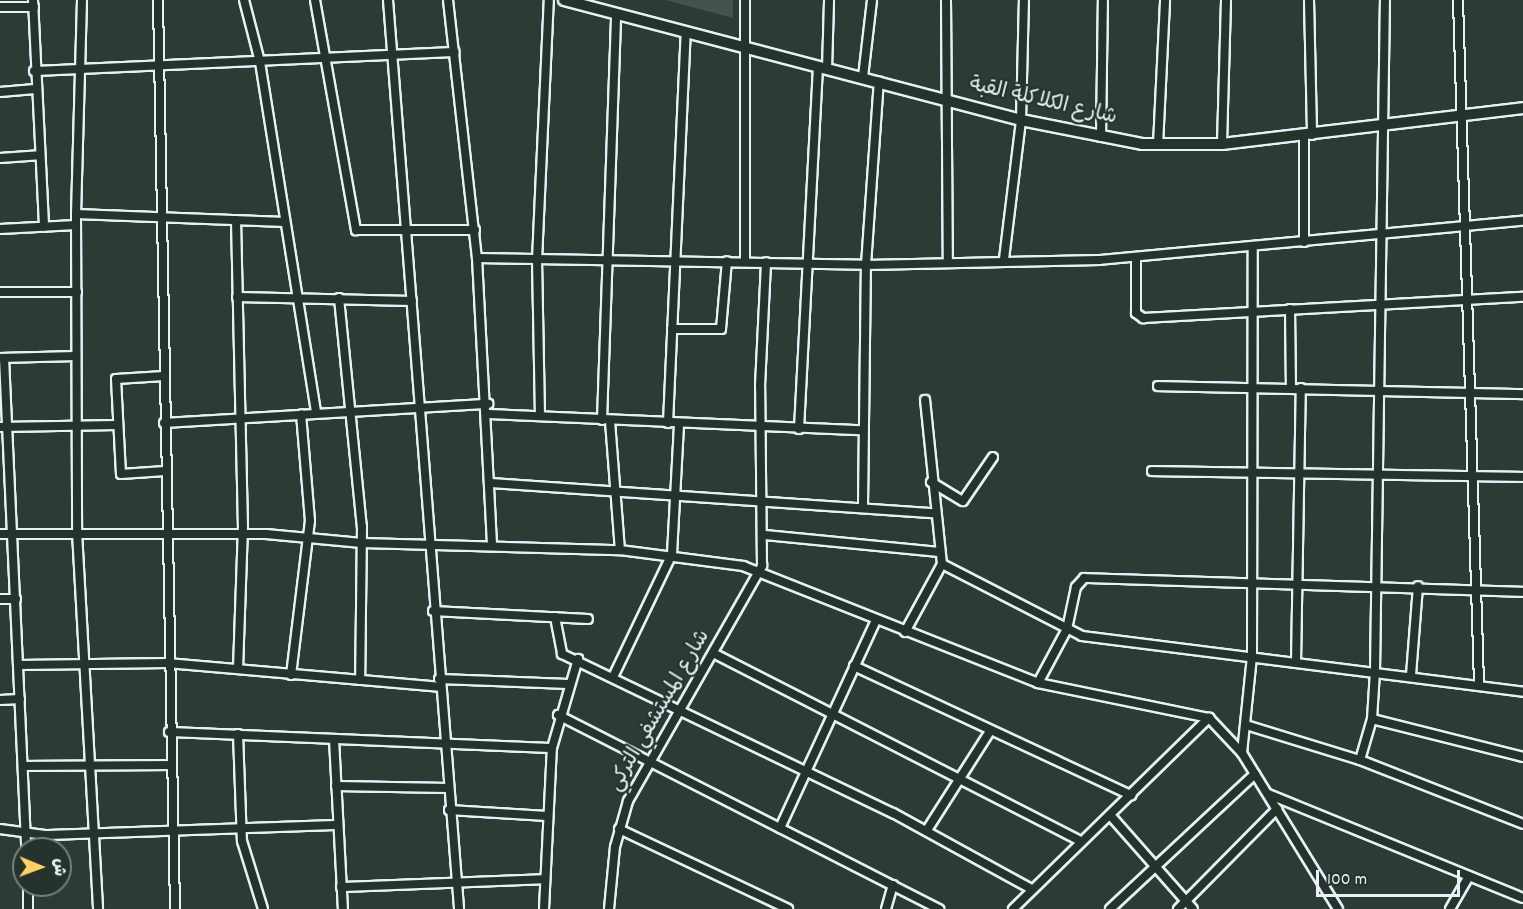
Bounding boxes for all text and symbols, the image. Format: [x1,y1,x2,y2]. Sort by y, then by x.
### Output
street label: شارع الكلاكلة القبة [967,73,1119,131]
street label: شارع المستشفي التركي [604,626,716,796]
north arrow [12,837,72,897]
text: ش [47,858,70,876]
scale bar [1319,858,1463,896]
text: 100 m [1327,868,1367,893]

